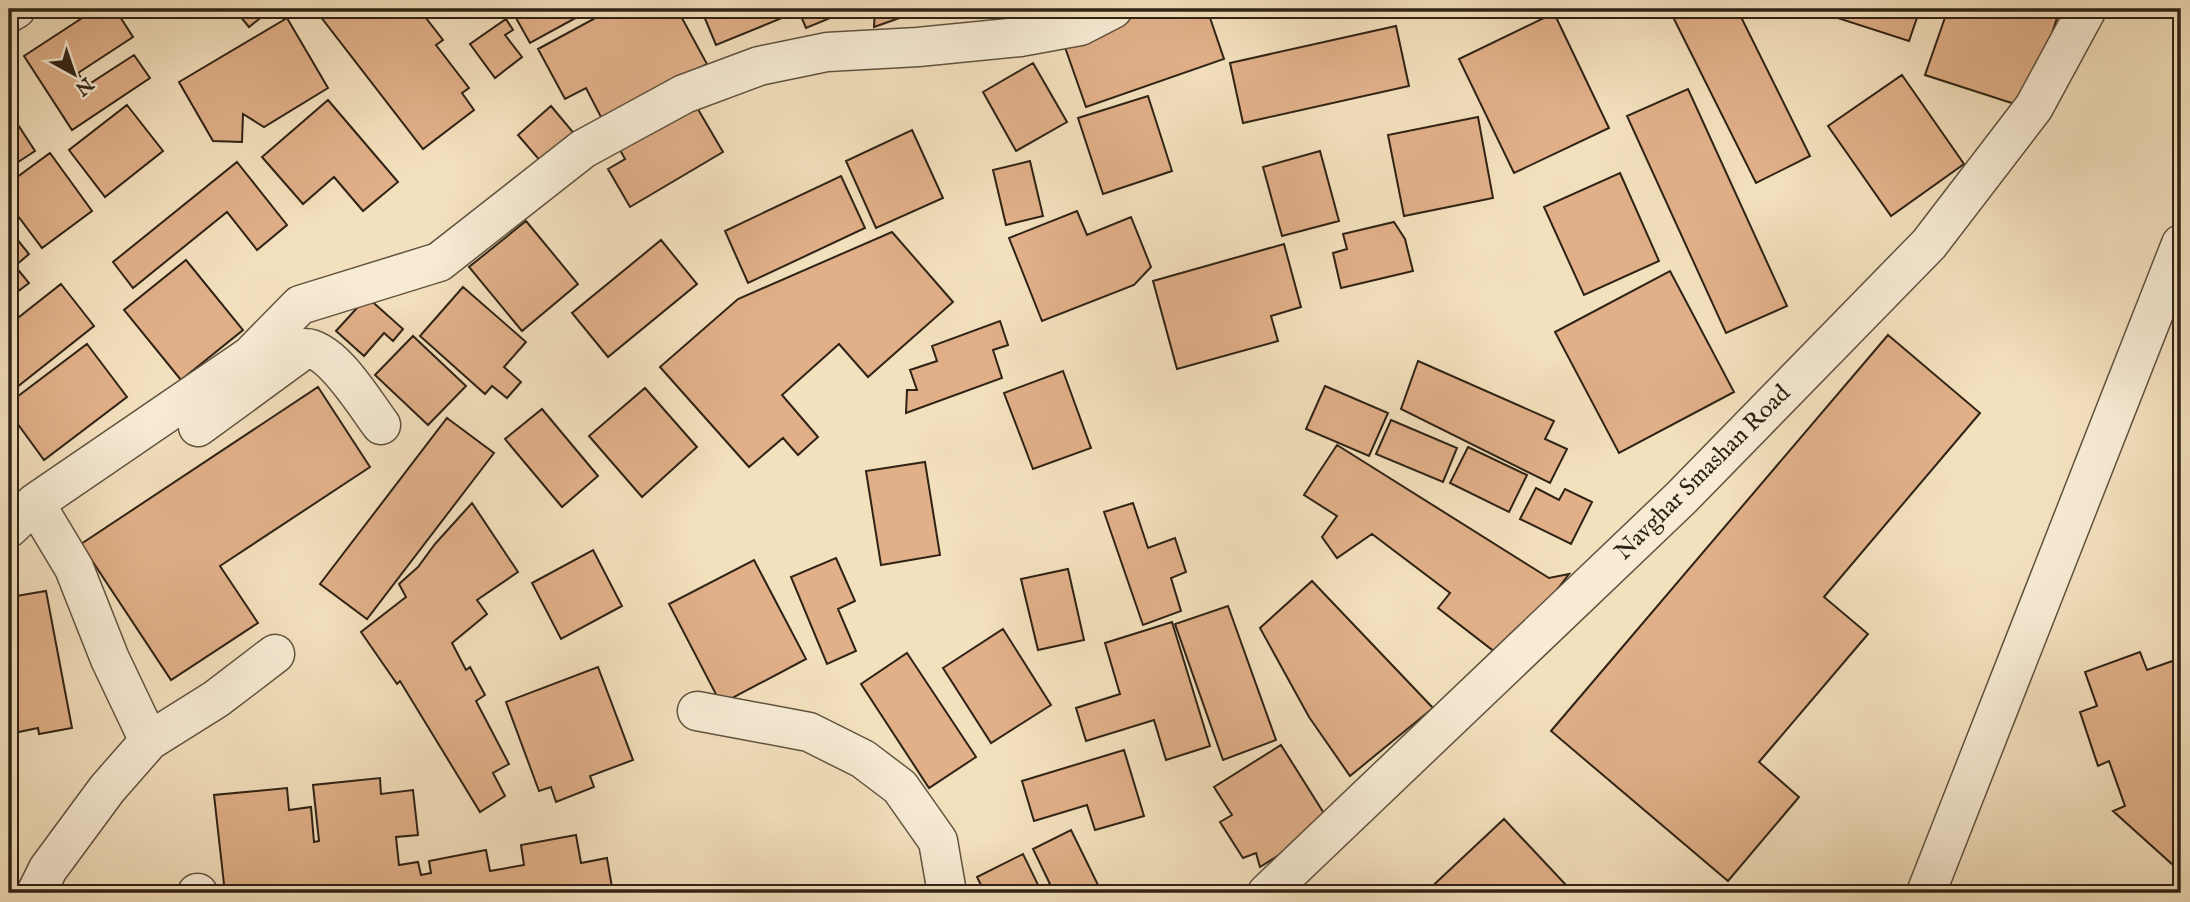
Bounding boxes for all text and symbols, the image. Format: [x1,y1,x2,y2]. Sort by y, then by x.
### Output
north arrow [38,38,108,108]
text: N [69,70,98,100]
street label: Navghar Smashan Road [1609,378,1798,567]

